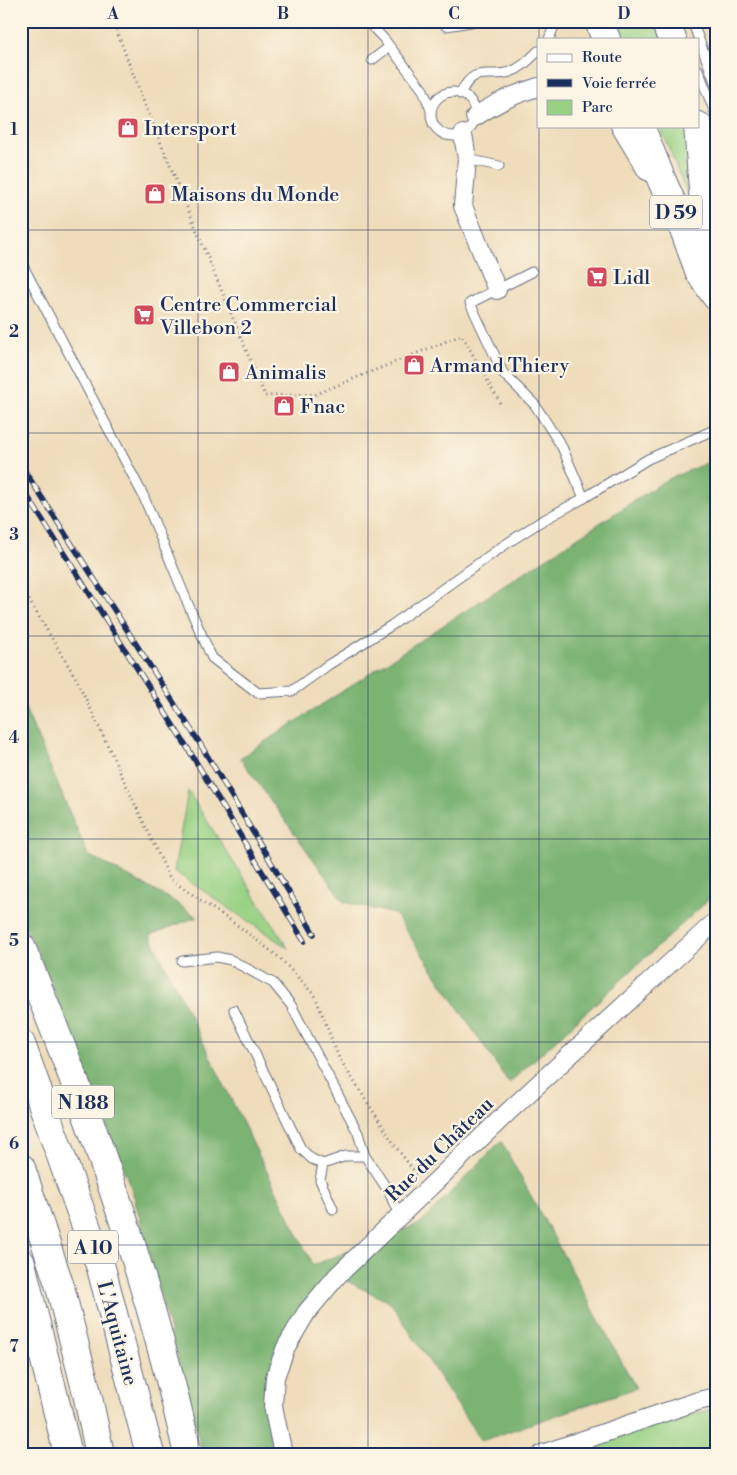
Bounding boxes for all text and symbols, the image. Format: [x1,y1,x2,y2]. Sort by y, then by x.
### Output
text: A [106,4,119,24]
text: B [277,4,289,24]
text: C [448,4,460,24]
text: D [618,4,631,24]
legend [537,38,700,128]
text: Route [582,48,622,67]
text: Voie ferrée [581,74,656,93]
text: Parc [582,98,613,117]
shop icon: Intersport [116,116,140,140]
place label: Intersport [144,117,237,142]
text: 1 [10,120,18,140]
shop icon: Maisons du Monde [143,182,167,206]
place label: Maisons du Monde [171,183,339,208]
road number: D 59 [650,196,702,228]
supermarket icon: Lidl [585,265,609,289]
place label: Lidl [613,266,650,291]
place label: Centre Commercial Villebon 2 [159,293,337,341]
supermarket icon: Centre Commercial Villebon 2 [132,303,156,327]
text: 2 [9,322,19,342]
shop icon: Armand Thiery [402,353,426,377]
place label: Armand Thiery [429,354,569,379]
shop icon: Animalis [217,360,241,384]
place label: Animalis [244,361,326,386]
shop icon: Fnac [272,394,296,418]
place label: Fnac [300,395,345,420]
text: 3 [9,525,19,545]
text: 4 [9,728,20,748]
text: 5 [9,931,19,951]
road number: N 188 [52,1086,114,1118]
street label: Rue du Château [381,1092,500,1208]
text: 6 [9,1134,19,1154]
road number: A 10 [68,1230,118,1264]
street label: L'Aquitaine [91,1278,143,1388]
text: 7 [9,1337,19,1357]

